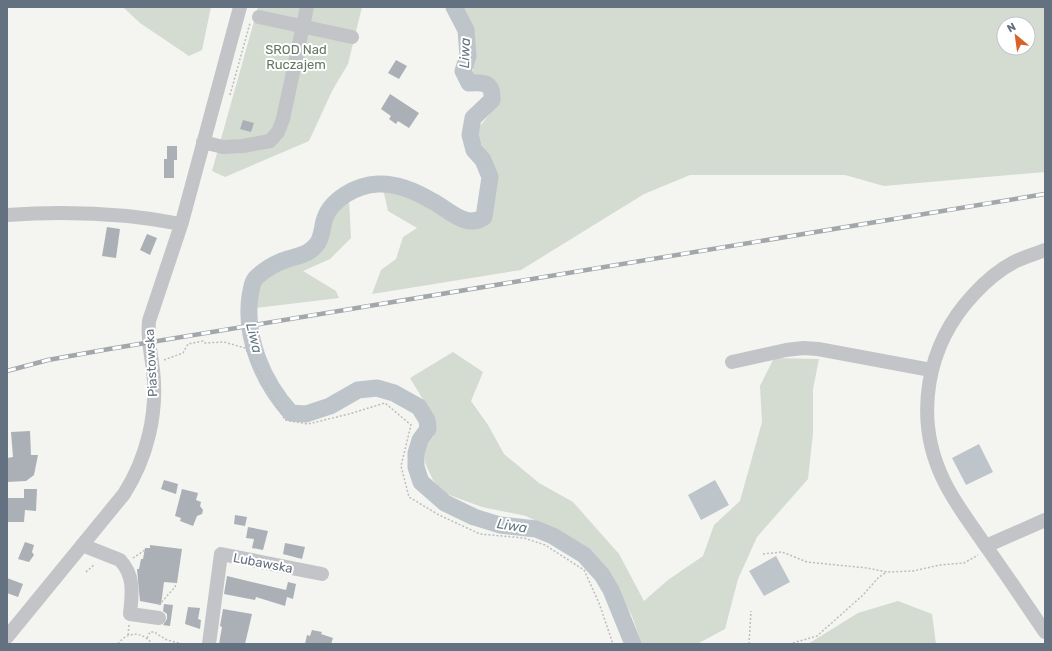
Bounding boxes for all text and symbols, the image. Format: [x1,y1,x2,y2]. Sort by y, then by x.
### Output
north arrow [996,16,1036,56]
text: N [1005,20,1018,35]
water label: Liwa [456,37,474,69]
park label: SROD Nad Ruczajem [265,42,327,72]
water label: Liwa [242,321,266,355]
street label: Piastowska [142,328,160,398]
water label: Liwa [496,515,528,537]
street label: Lubawska [232,550,294,576]

